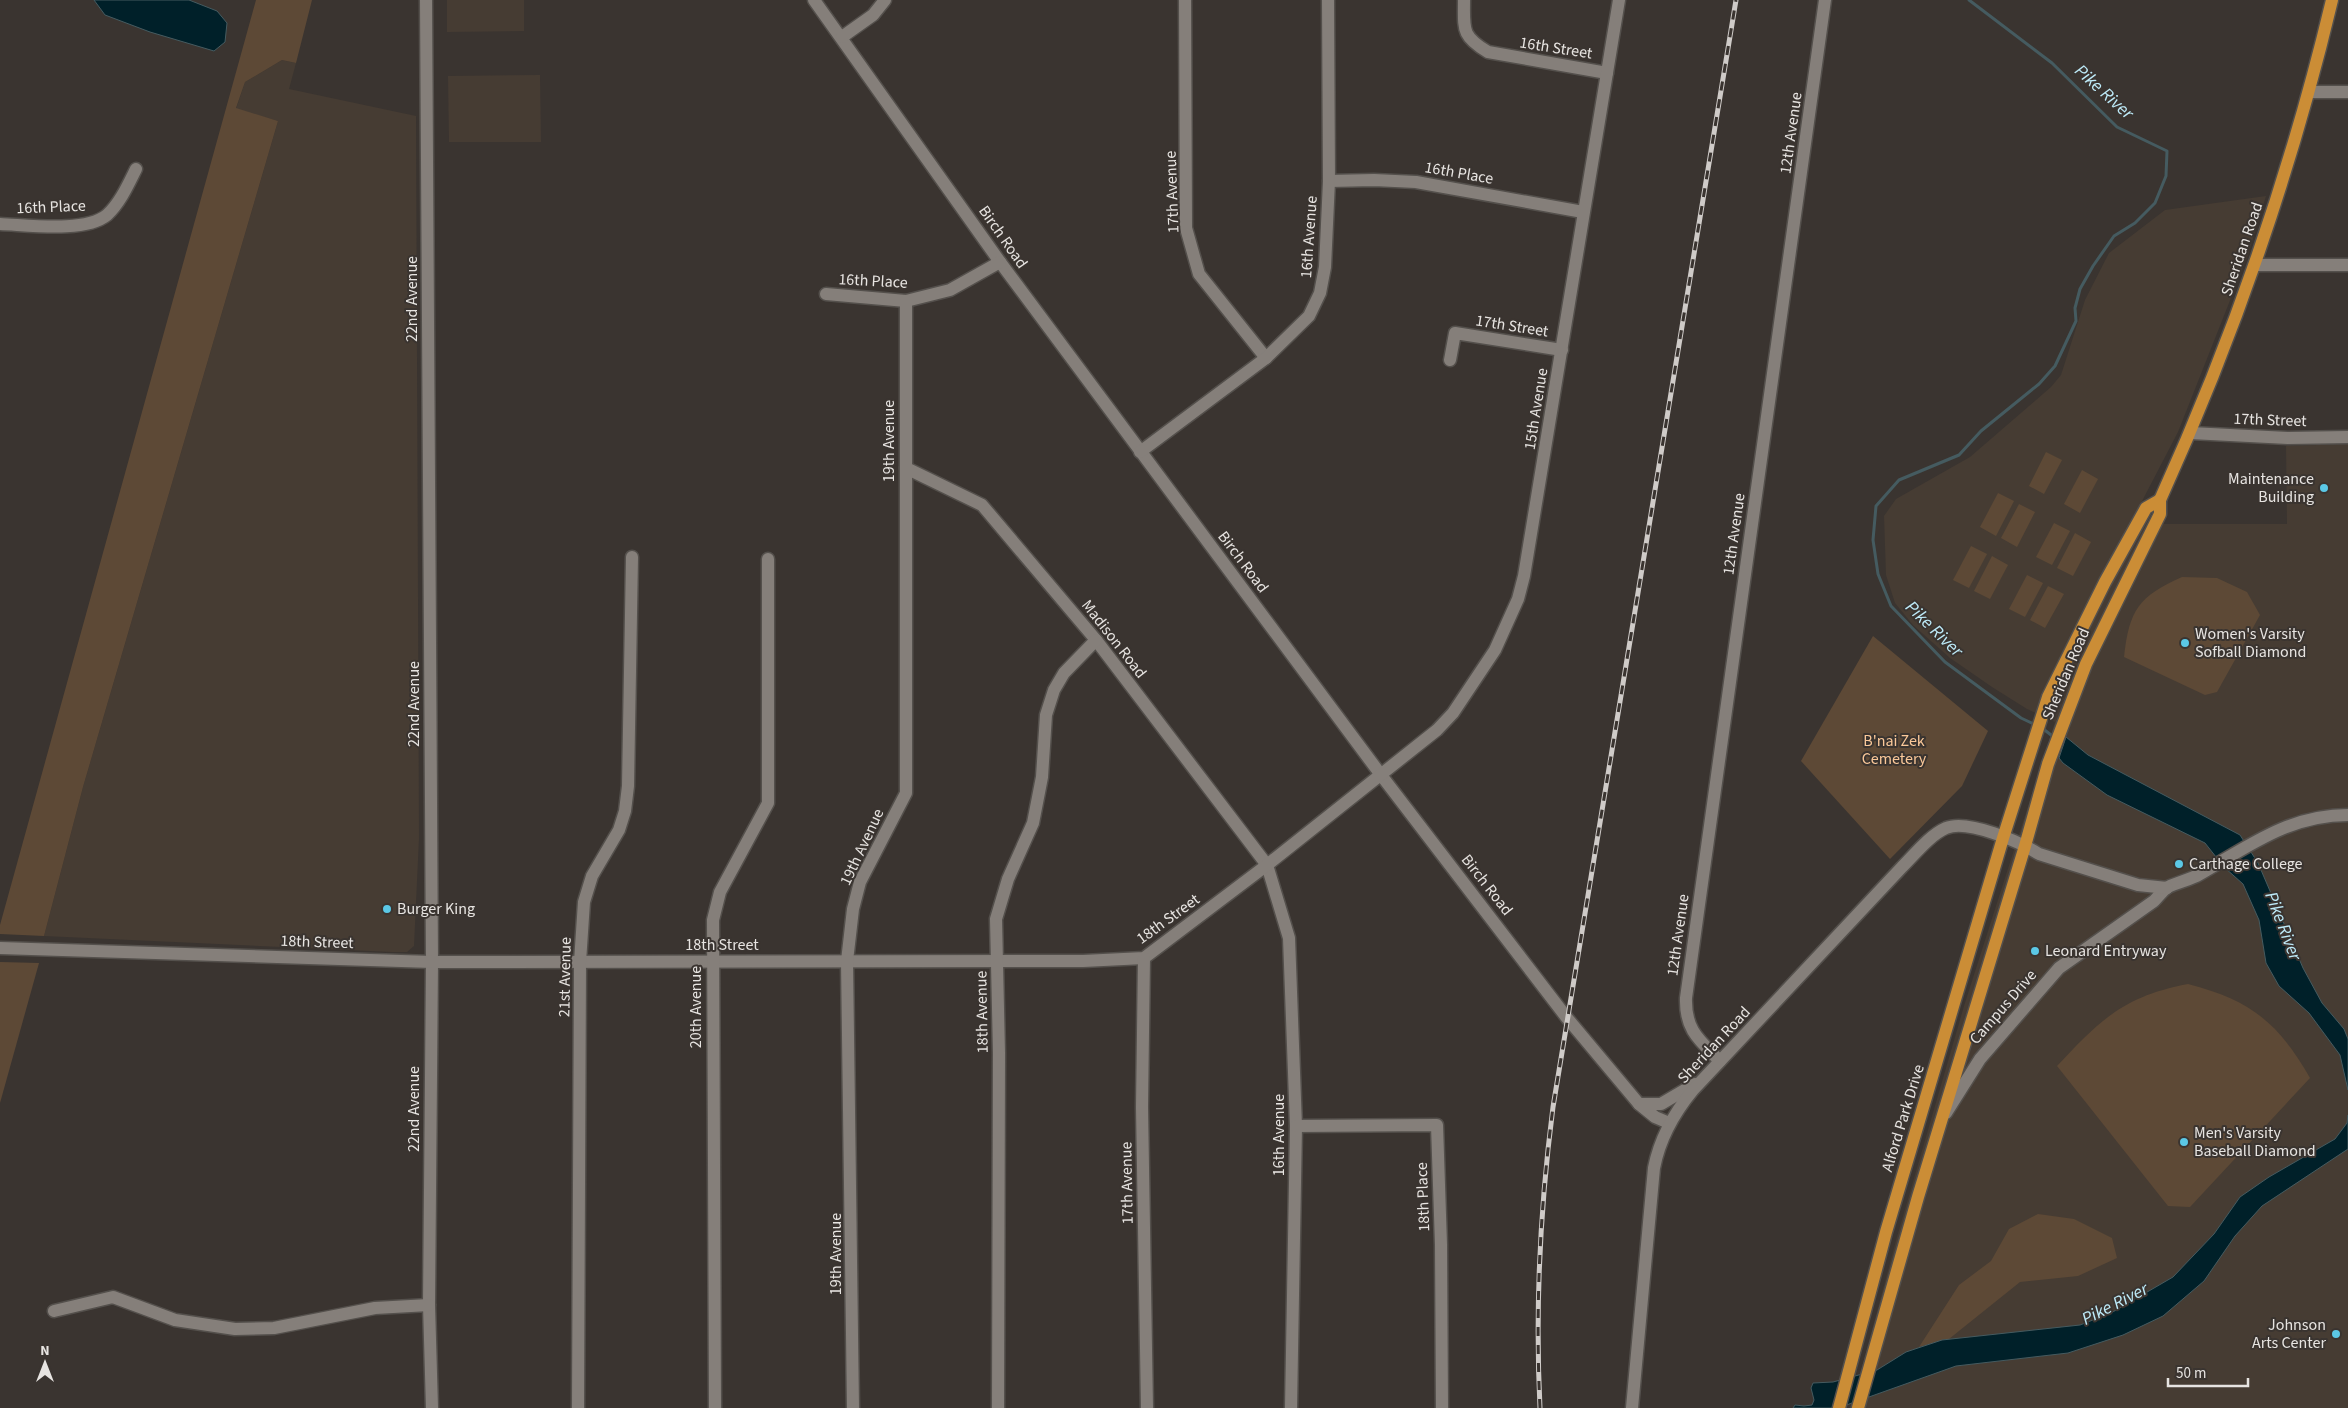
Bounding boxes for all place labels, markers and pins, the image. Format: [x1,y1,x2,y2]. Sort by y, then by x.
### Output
place label: Maintenance Building [2228,468,2314,508]
marker: Maintenance Building [2318,482,2330,494]
place label: Women's Varsity Sofball Diamond [2195,623,2306,663]
marker: Women's Varsity Sofball Diamond [2179,637,2191,649]
place label: Carthage College [2189,853,2302,875]
marker: Carthage College [2173,858,2185,870]
place label: Burger King [397,898,475,920]
marker: Burger King [381,903,393,915]
place label: Leonard Entryway [2045,940,2167,962]
marker: Leonard Entryway [2029,945,2041,957]
place label: Men's Varsity Baseball Diamond [2194,1122,2316,1162]
marker: Men's Varsity Baseball Diamond [2178,1136,2190,1148]
place label: Johnson Arts Center [2252,1314,2326,1354]
marker: Johnson Arts Center [2330,1328,2342,1340]

